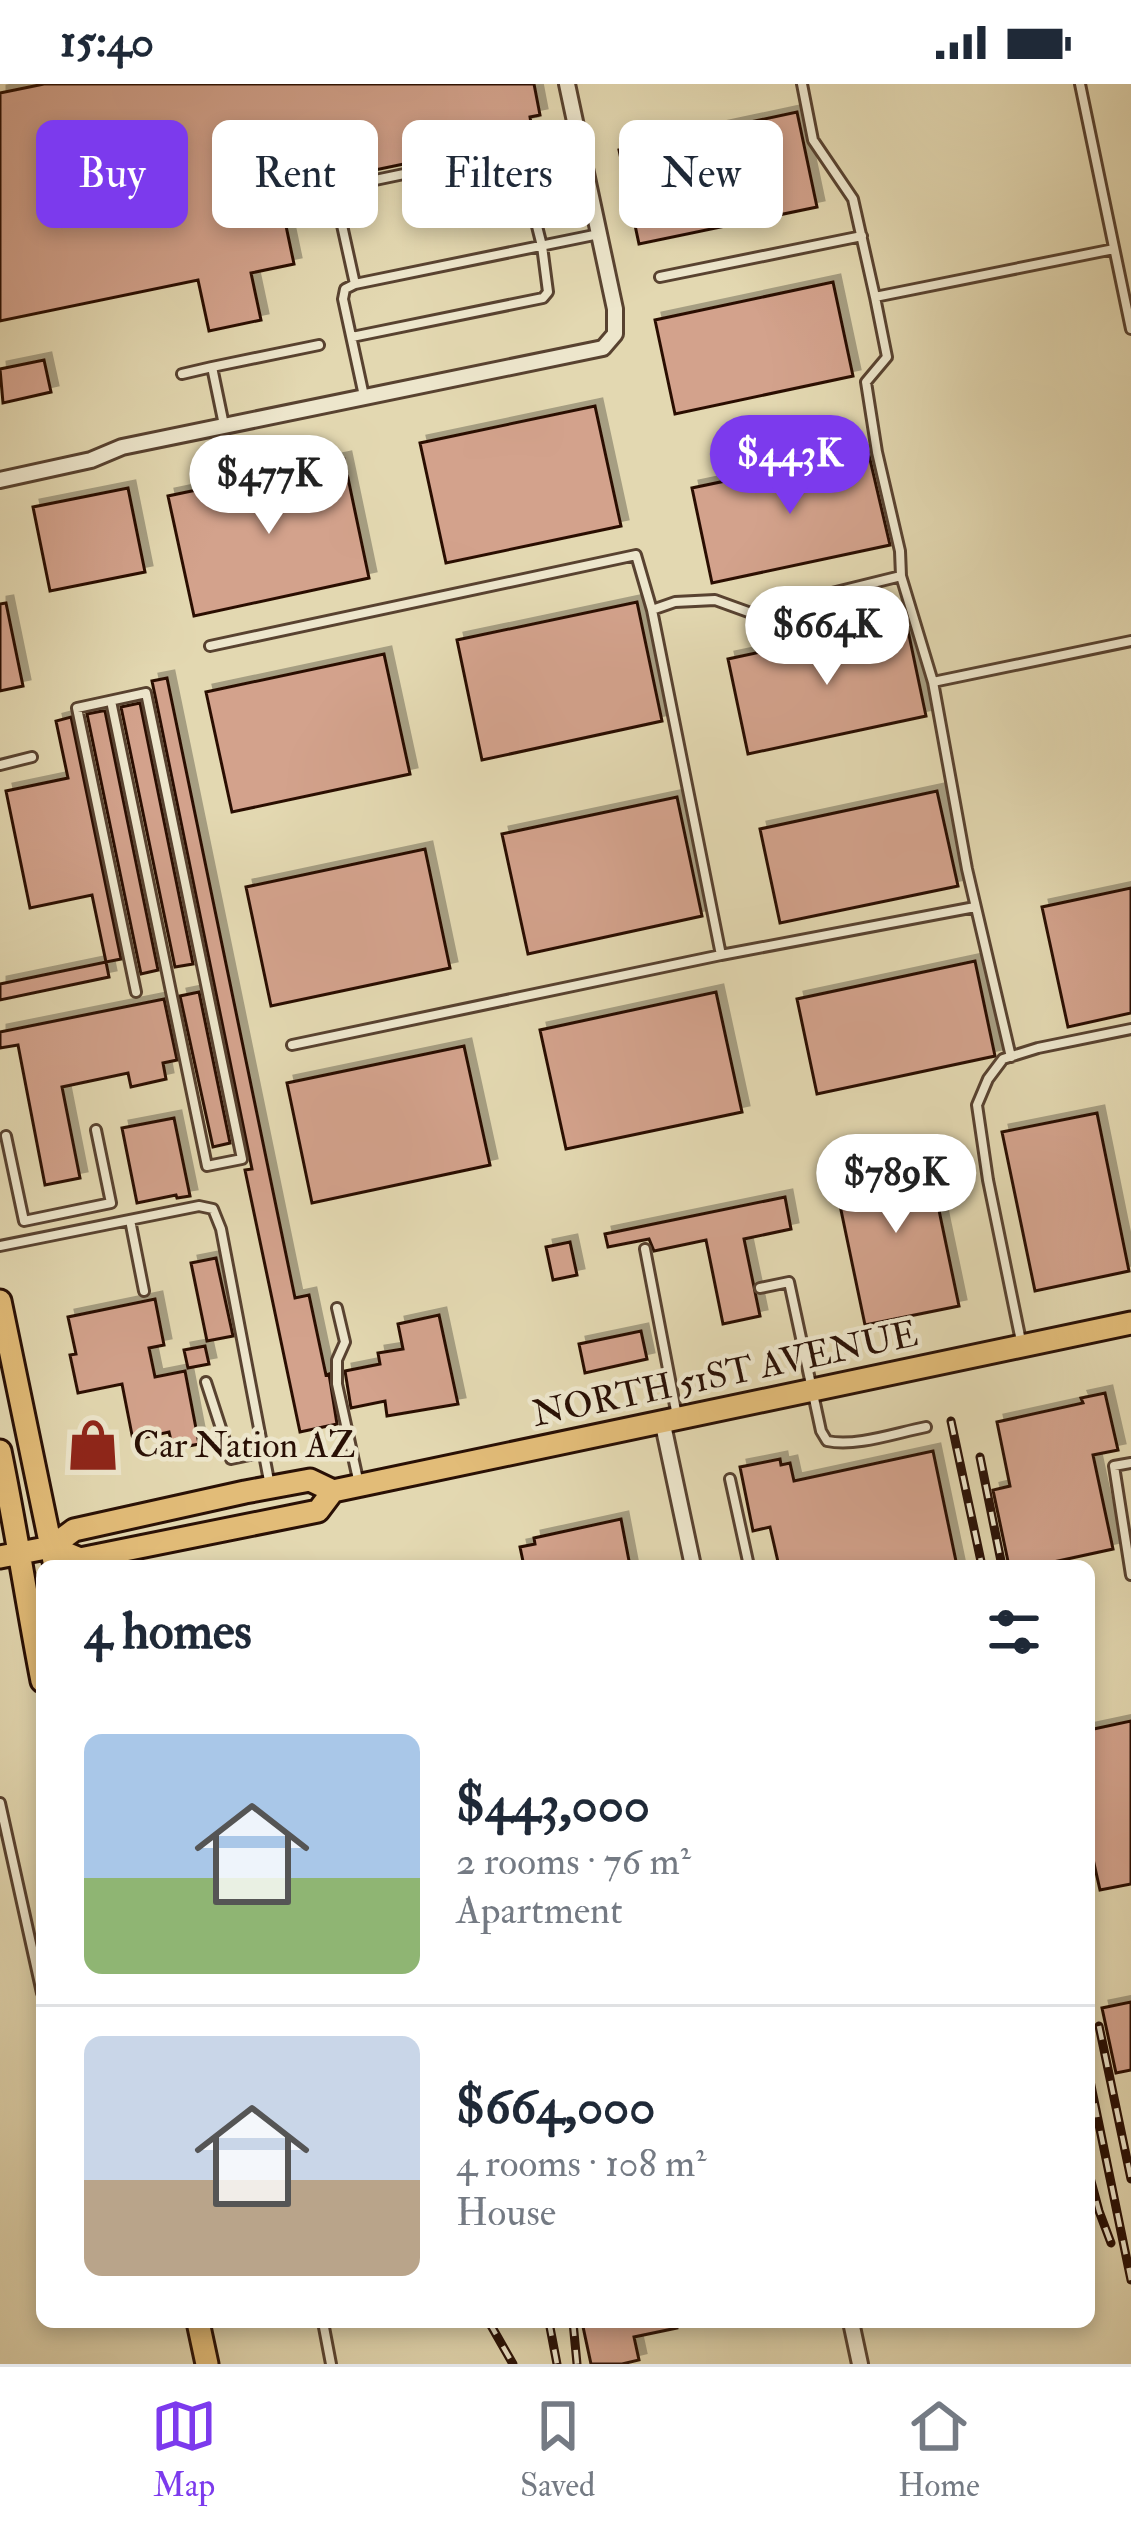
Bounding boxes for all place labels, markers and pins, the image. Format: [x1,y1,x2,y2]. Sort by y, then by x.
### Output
pin: $443K [706,415,874,517]
pin: $477K [185,435,353,537]
pin: $664K [743,586,911,688]
pin: $789K [812,1134,980,1236]
shop icon: Car Nation AZ [64,1416,122,1474]
place label: Car Nation AZ [133,1423,356,1468]

